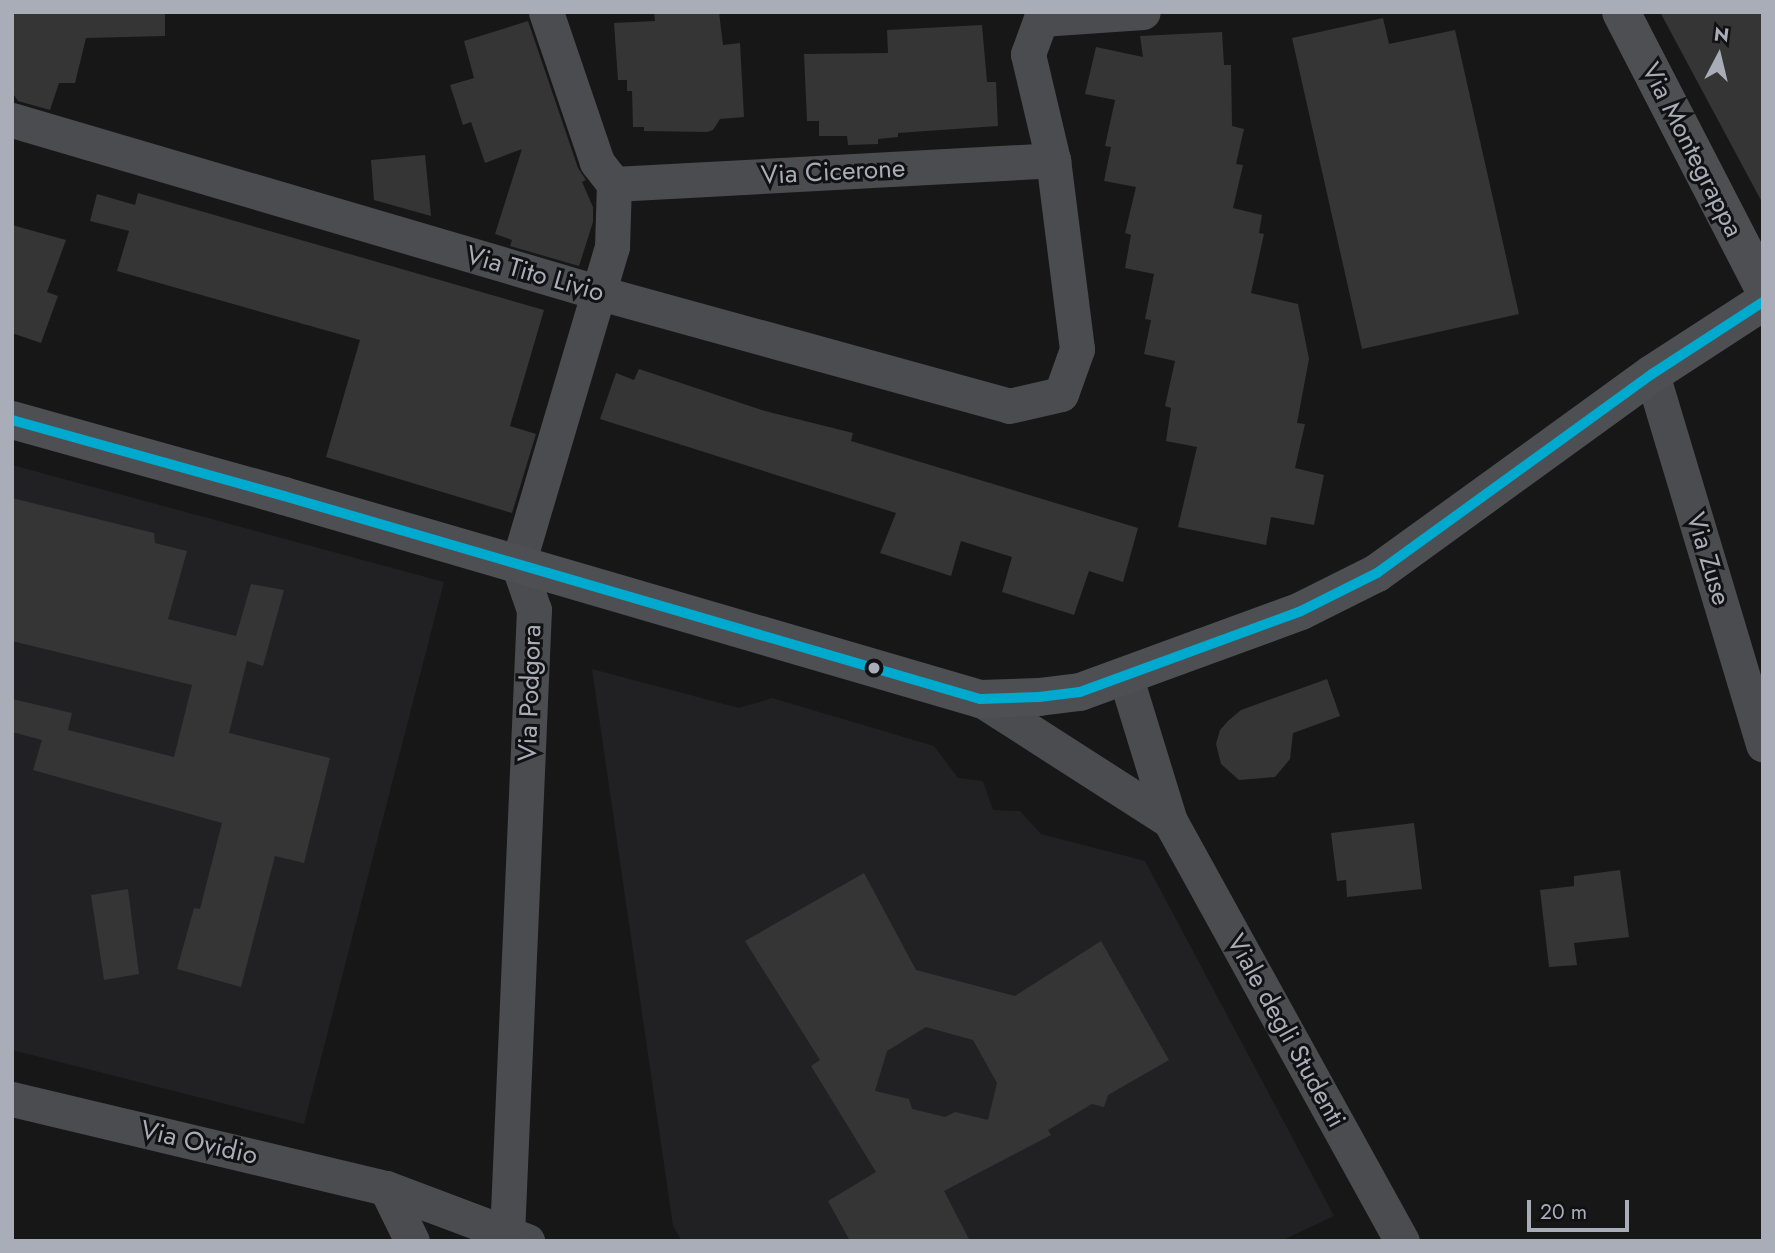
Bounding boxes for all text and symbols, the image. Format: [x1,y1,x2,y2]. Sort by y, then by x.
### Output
text: N [1712,20,1731,49]
north arrow [1684,21,1754,91]
street label: Via Montegrappa [1635,58,1749,242]
street label: Via Cicerone [760,153,906,191]
street label: Via Tito Livio [462,239,608,309]
street label: Via Zuse [1679,509,1737,609]
street label: Via Podgora [512,624,548,762]
unlabelled marker [867,661,881,675]
street label: Viale degli Studenti [1220,929,1352,1133]
street label: Via Ovidio [137,1114,261,1172]
scale bar [1530,1186,1632,1230]
text: 20 m [1540,1197,1587,1227]

